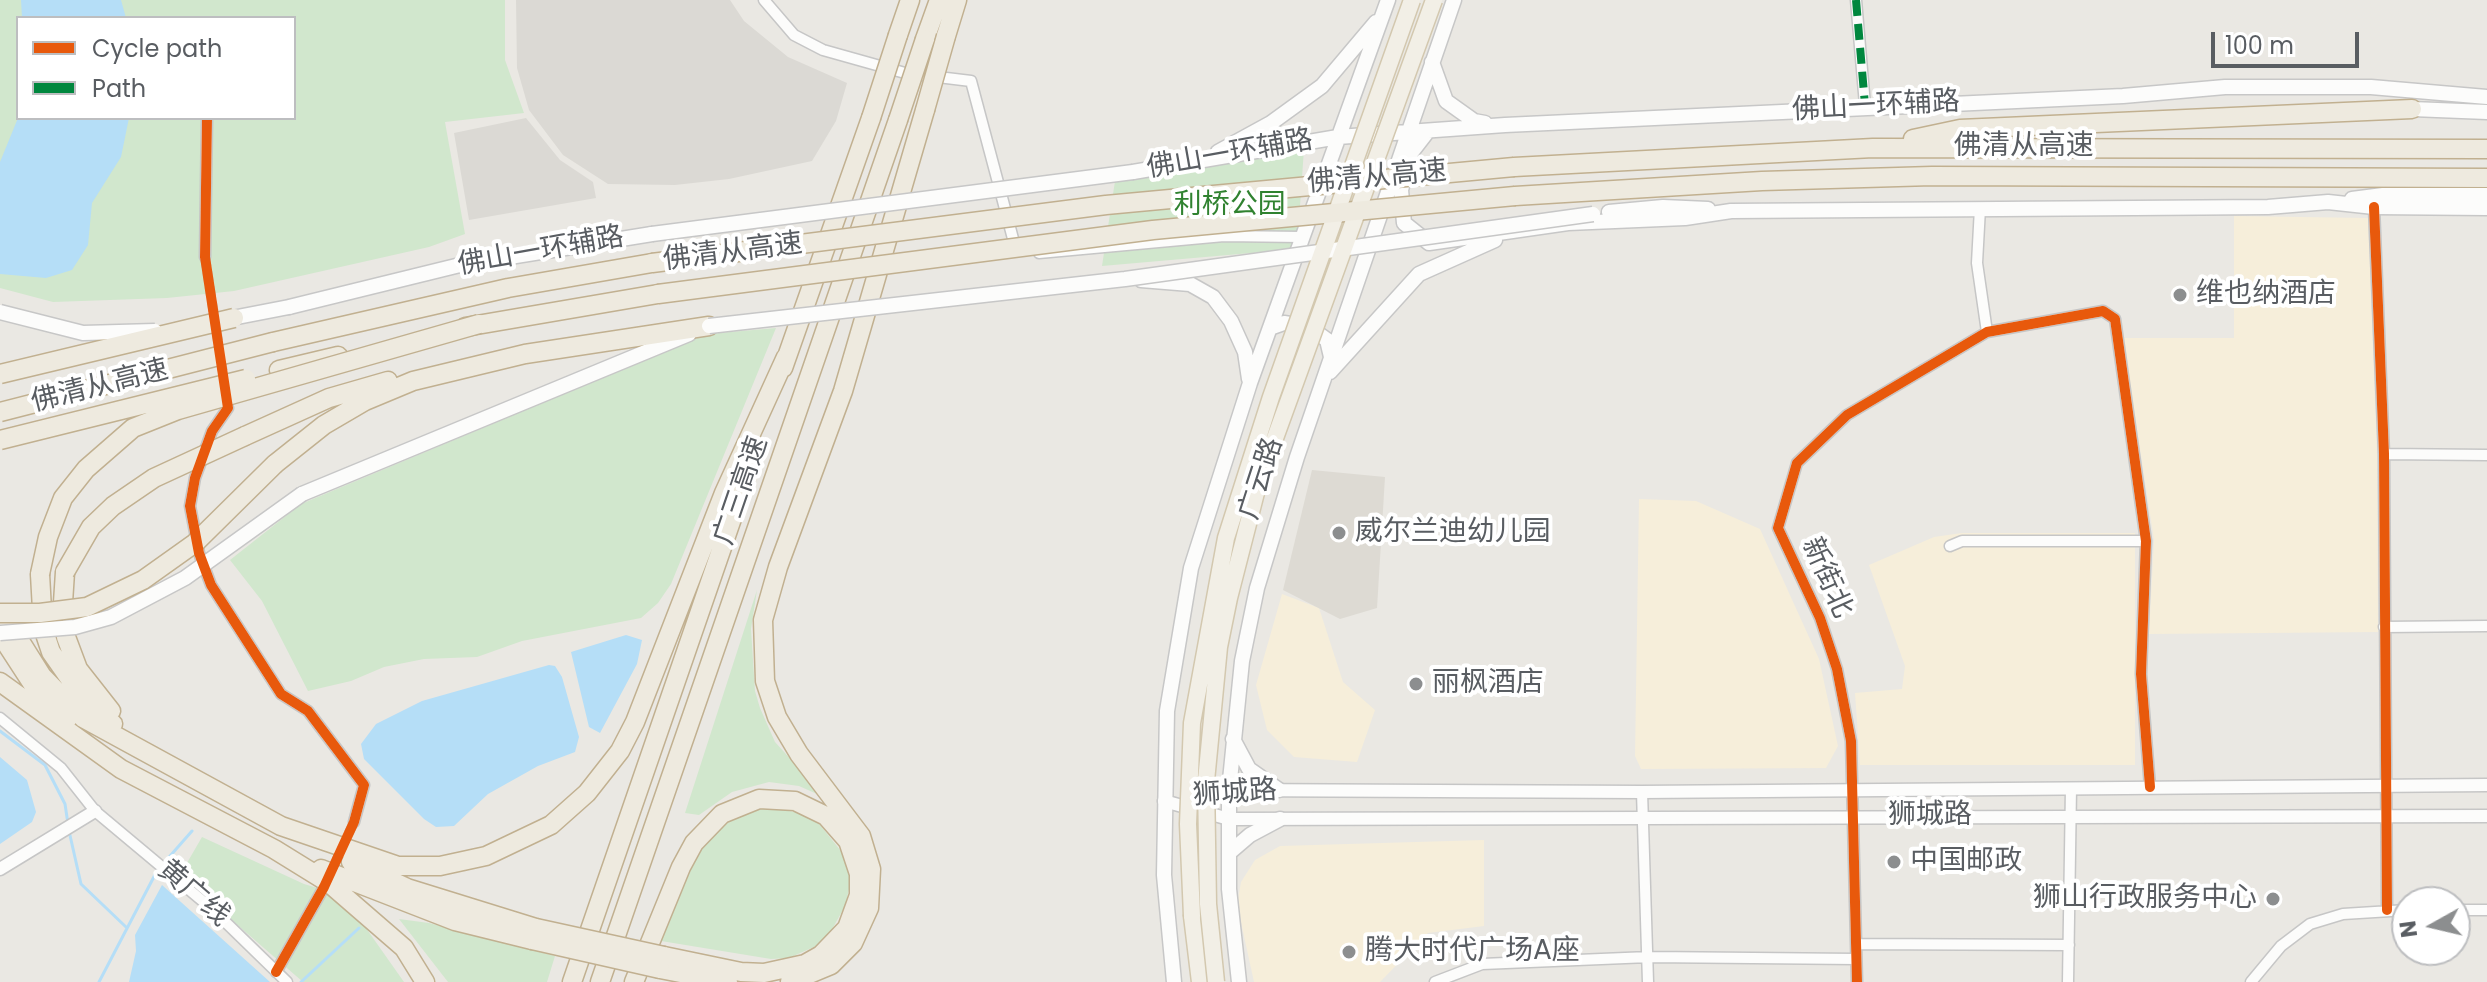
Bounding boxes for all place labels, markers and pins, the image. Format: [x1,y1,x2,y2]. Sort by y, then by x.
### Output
place label: 维也纳酒店 [2196,278,2336,312]
marker: 维也纳酒店 [2171,286,2189,304]
place label: 威尔兰迪幼儿园 [1355,516,1551,550]
marker: 威尔兰迪幼儿园 [1330,524,1348,542]
place label: 丽枫酒店 [1432,667,1544,701]
marker: 丽枫酒店 [1407,675,1425,693]
place label: 中国邮政 [1910,845,2022,879]
marker: 中国邮政 [1885,853,1903,871]
place label: 狮山行政服务中心 [2033,882,2257,916]
marker: 狮山行政服务中心 [2264,890,2282,908]
place label: 腾大时代广场A座 [1365,935,1580,969]
marker: 腾大时代广场A座 [1340,943,1358,961]

